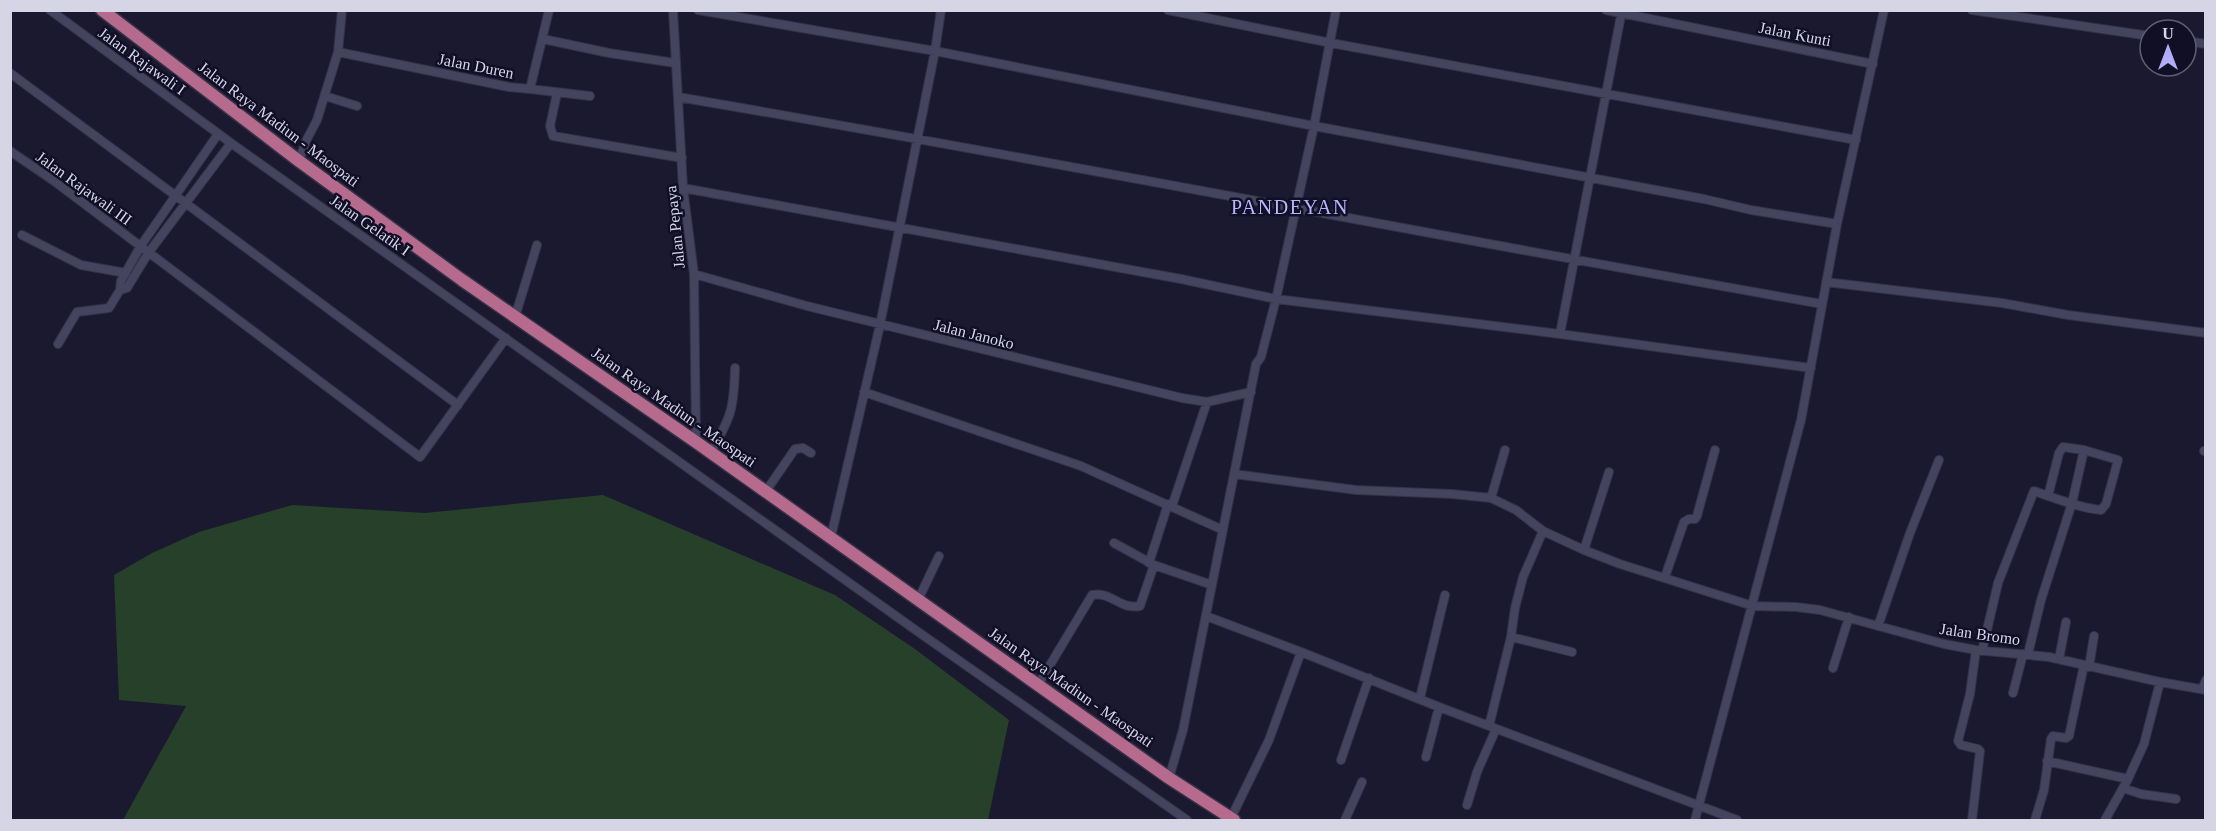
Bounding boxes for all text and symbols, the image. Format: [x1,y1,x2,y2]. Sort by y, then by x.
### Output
north arrow [2138,18,2198,78]
street label: Jalan Kunti [1757,19,1833,49]
street label: Jalan Rajawali I [95,24,189,99]
text: U [2162,25,2174,42]
street label: Jalan Duren [437,50,515,82]
street label: Jalan Raya Madiun - Maospati [195,58,363,191]
street label: Jalan Rajawali III [32,148,135,229]
street label: Jalan Pepaya [662,185,689,269]
street label: Jalan Gelatik I [327,191,413,259]
district label: PANDEYAN [1231,196,1349,218]
street label: Jalan Janoko [932,316,1016,352]
street label: Jalan Raya Madiun - Maospati [588,344,760,471]
street label: Jalan Bromo [1939,620,2021,648]
street label: Jalan Raya Madiun - Maospati [985,624,1157,751]

